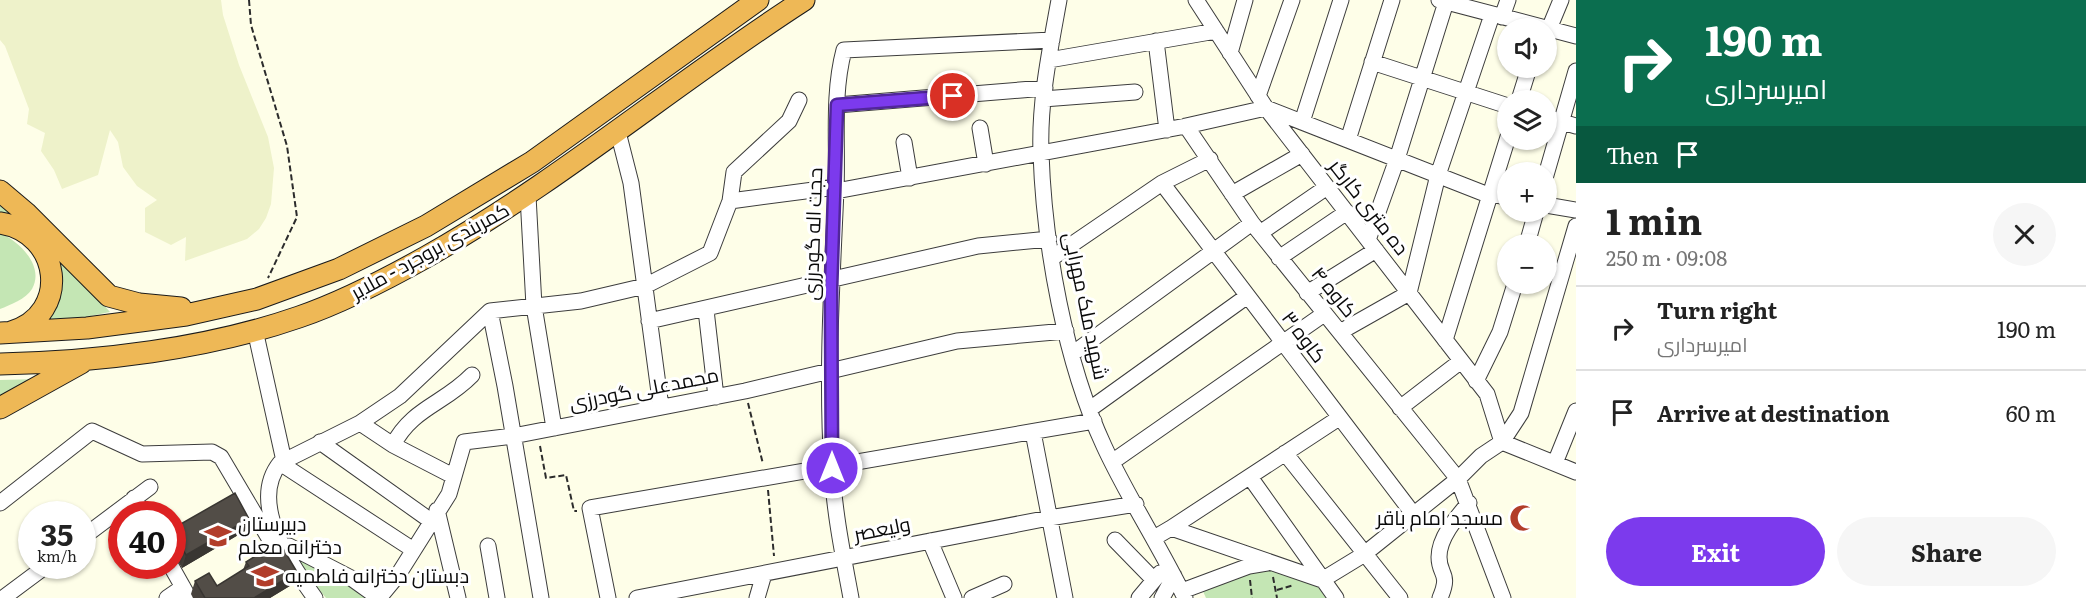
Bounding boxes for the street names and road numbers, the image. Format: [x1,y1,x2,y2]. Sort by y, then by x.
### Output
street label: ده متری کارگر [1323,150,1418,260]
street label: حجت اله گودرزی [794,167,828,301]
street label: کمربندی بروجرد - ملایر [343,193,514,306]
street label: شهید ملک مهرابی [1058,229,1118,382]
street label: کاوه ۴ [1306,259,1366,323]
street label: کاوه ۳ [1276,303,1335,368]
street label: محمدعلی گودرزی [566,358,721,416]
street label: ولیعصر [850,507,913,547]

